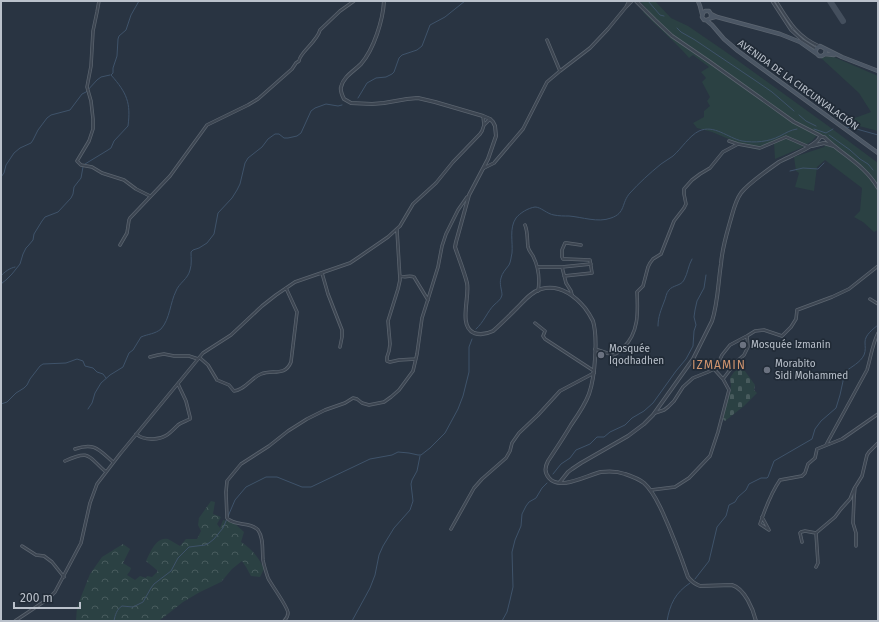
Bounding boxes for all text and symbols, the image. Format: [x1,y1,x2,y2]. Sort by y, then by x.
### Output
street label: AVENIDA DE LA CIRCUNVALACIÓN [735,36,862,133]
place label: Mosquée Izmanin [751,339,831,351]
marker: Mosquée Izmanin [738,340,748,350]
place label: Mosquée Iqodhadhen [609,343,664,367]
marker: Mosquée Iqodhadhen [596,350,606,360]
district label: IZMAMIN [692,358,746,372]
place label: Morabito Sidi Mohammed [775,358,848,382]
marker: Morabito Sidi Mohammed [762,365,772,375]
scale bar [14,584,80,610]
text: 200 m [20,591,53,605]

